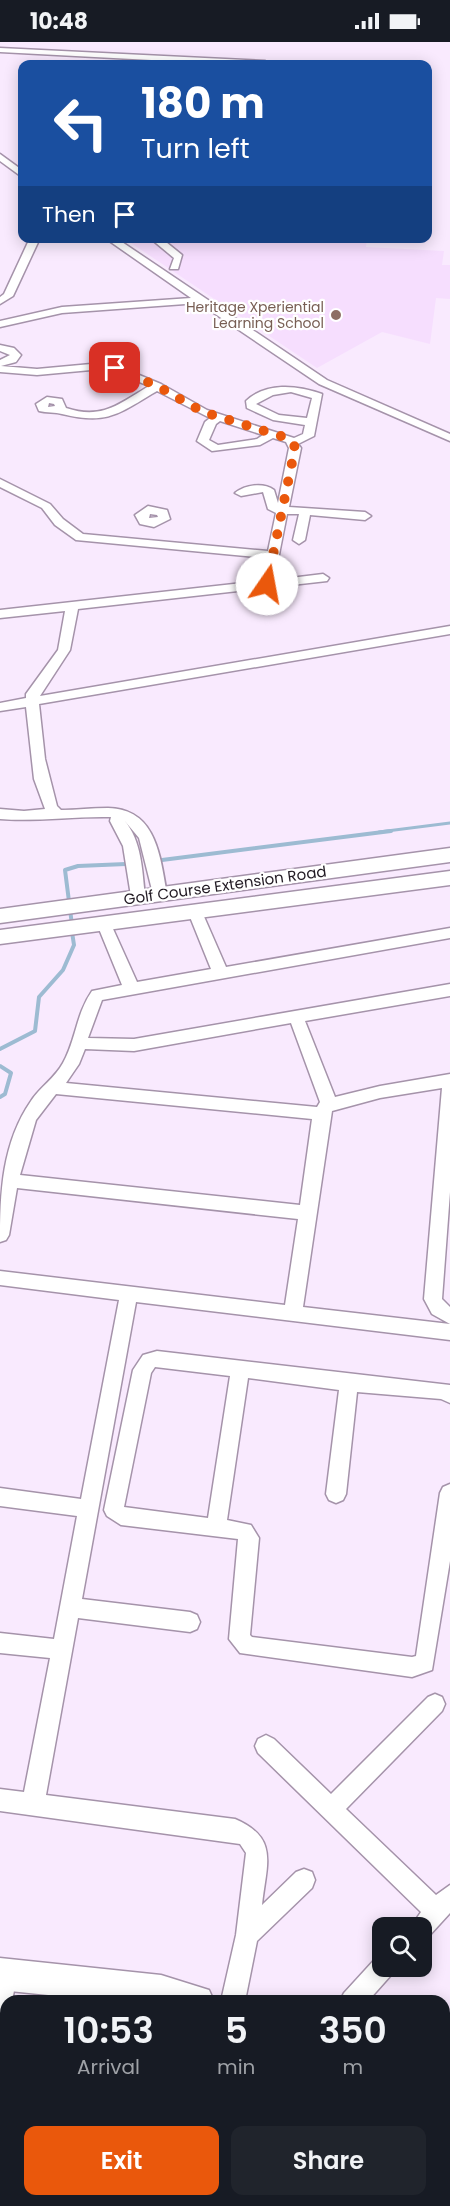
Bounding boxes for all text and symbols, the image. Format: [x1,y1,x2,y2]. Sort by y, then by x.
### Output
text: 10:48 [30,6,88,37]
text: 180 m [141,74,265,133]
icon: left [42,84,120,162]
text: Turn left [141,130,250,167]
icon: arrive [108,198,141,231]
text: Then [42,199,96,230]
place label: Heritage Xperiential Learning School [186,297,324,333]
marker: Heritage Xperiential Learning School [329,308,343,322]
pin [89,342,140,393]
icon: arrive [98,351,131,384]
position arrow [235,552,299,616]
street label: Golf Course Extension Road [122,860,328,910]
map controls [372,1917,432,1977]
button: search [372,1917,432,1977]
text: 10:53 [63,2005,154,2056]
text: 5 [225,2005,248,2056]
text: 350 [319,2005,387,2056]
text: Arrival [77,2053,140,2081]
text: min [217,2053,255,2081]
text: m [342,2053,363,2081]
button: Exit [24,2126,219,2195]
button: Share [231,2126,426,2195]

